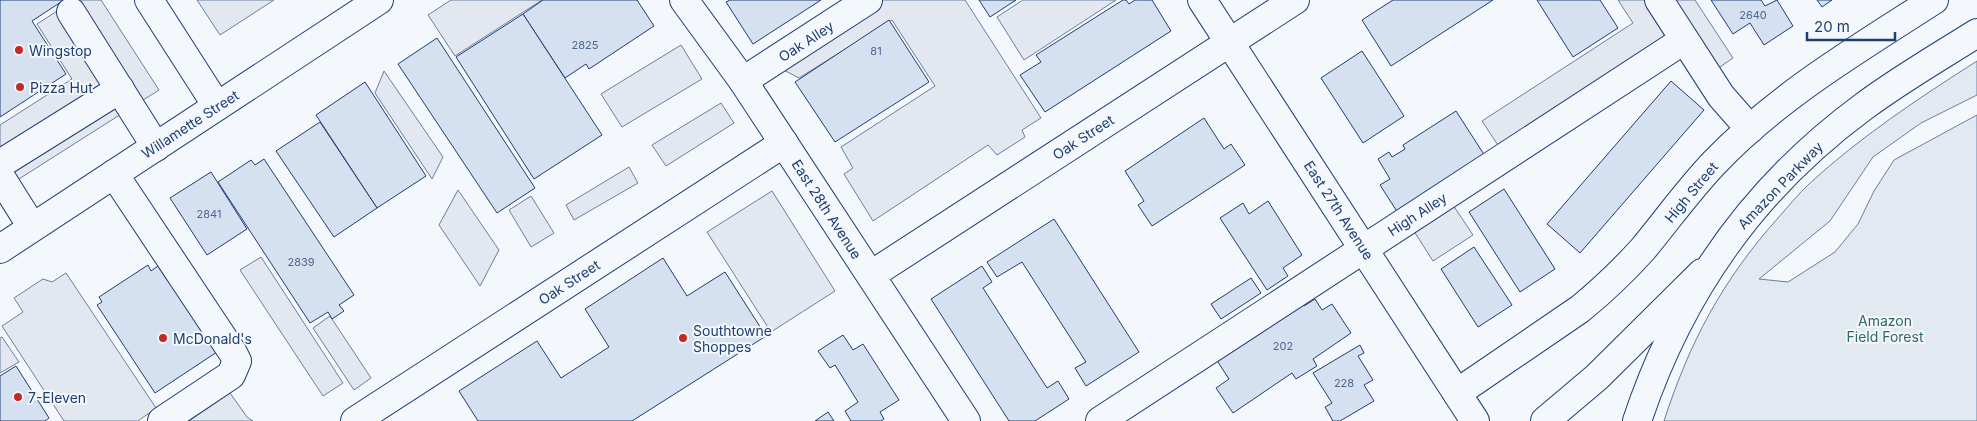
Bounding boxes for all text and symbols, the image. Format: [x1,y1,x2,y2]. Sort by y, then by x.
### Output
house number: 2640 [1739,8,1767,22]
scale bar [1807,10,1894,42]
street label: Oak Alley [775,17,837,65]
text: 20 m [1814,17,1850,36]
house number: 2825 [572,38,599,52]
place label: Wingstop [29,42,92,59]
marker: Wingstop [13,44,25,56]
house number: 81 [870,44,882,58]
place label: Pizza Hut [30,79,93,96]
marker: Pizza Hut [14,81,26,93]
street label: Willamette Street [138,86,242,162]
street label: Oak Street [1049,111,1117,163]
street label: Amazon Parkway [1734,138,1826,232]
street label: East 28th Avenue [788,156,866,262]
street label: East 27th Avenue [1301,157,1377,263]
street label: High Street [1661,158,1722,226]
street label: High Alley [1384,189,1450,239]
house number: 2841 [197,207,221,221]
house number: 2839 [287,255,315,269]
street label: Oak Street [535,256,603,308]
park label: Amazon Field Forest [1847,312,1924,345]
place label: Southtowne Shoppes [693,322,772,355]
place label: McDonald's [173,330,252,347]
marker: McDonald's [157,332,169,344]
marker: Southtowne Shoppes [677,332,689,344]
house number: 202 [1273,339,1293,353]
house number: 228 [1334,376,1354,390]
place label: 7-Eleven [28,389,86,406]
marker: 7-Eleven [12,391,24,403]

